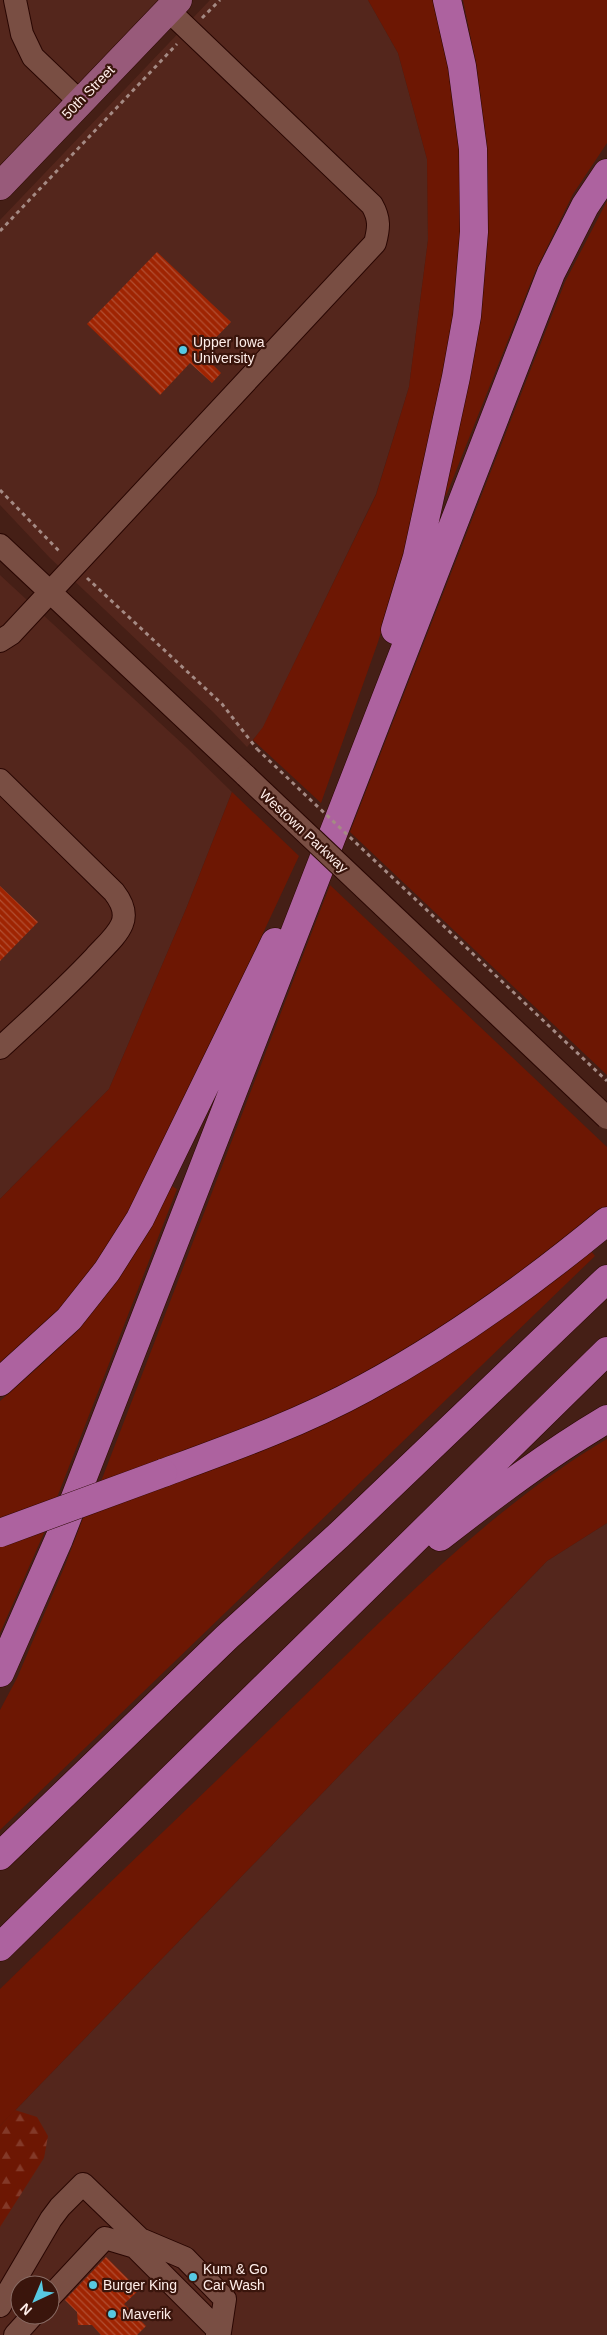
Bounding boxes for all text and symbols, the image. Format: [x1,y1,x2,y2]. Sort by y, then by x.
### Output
street label: 50th Street [58,62,118,122]
place label: Upper Iowa University [193,334,265,366]
marker: Upper Iowa University [177,344,189,356]
street label: Westown Parkway [257,786,351,876]
place label: Kum & Go Car Wash [203,2261,268,2293]
marker: Kum & Go Car Wash [187,2271,199,2283]
north arrow [10,2275,60,2325]
place label: Burger King [103,2277,177,2293]
marker: Burger King [87,2279,99,2291]
text: N [17,2300,35,2319]
place label: Maverik [122,2306,172,2322]
marker: Maverik [106,2308,118,2320]

